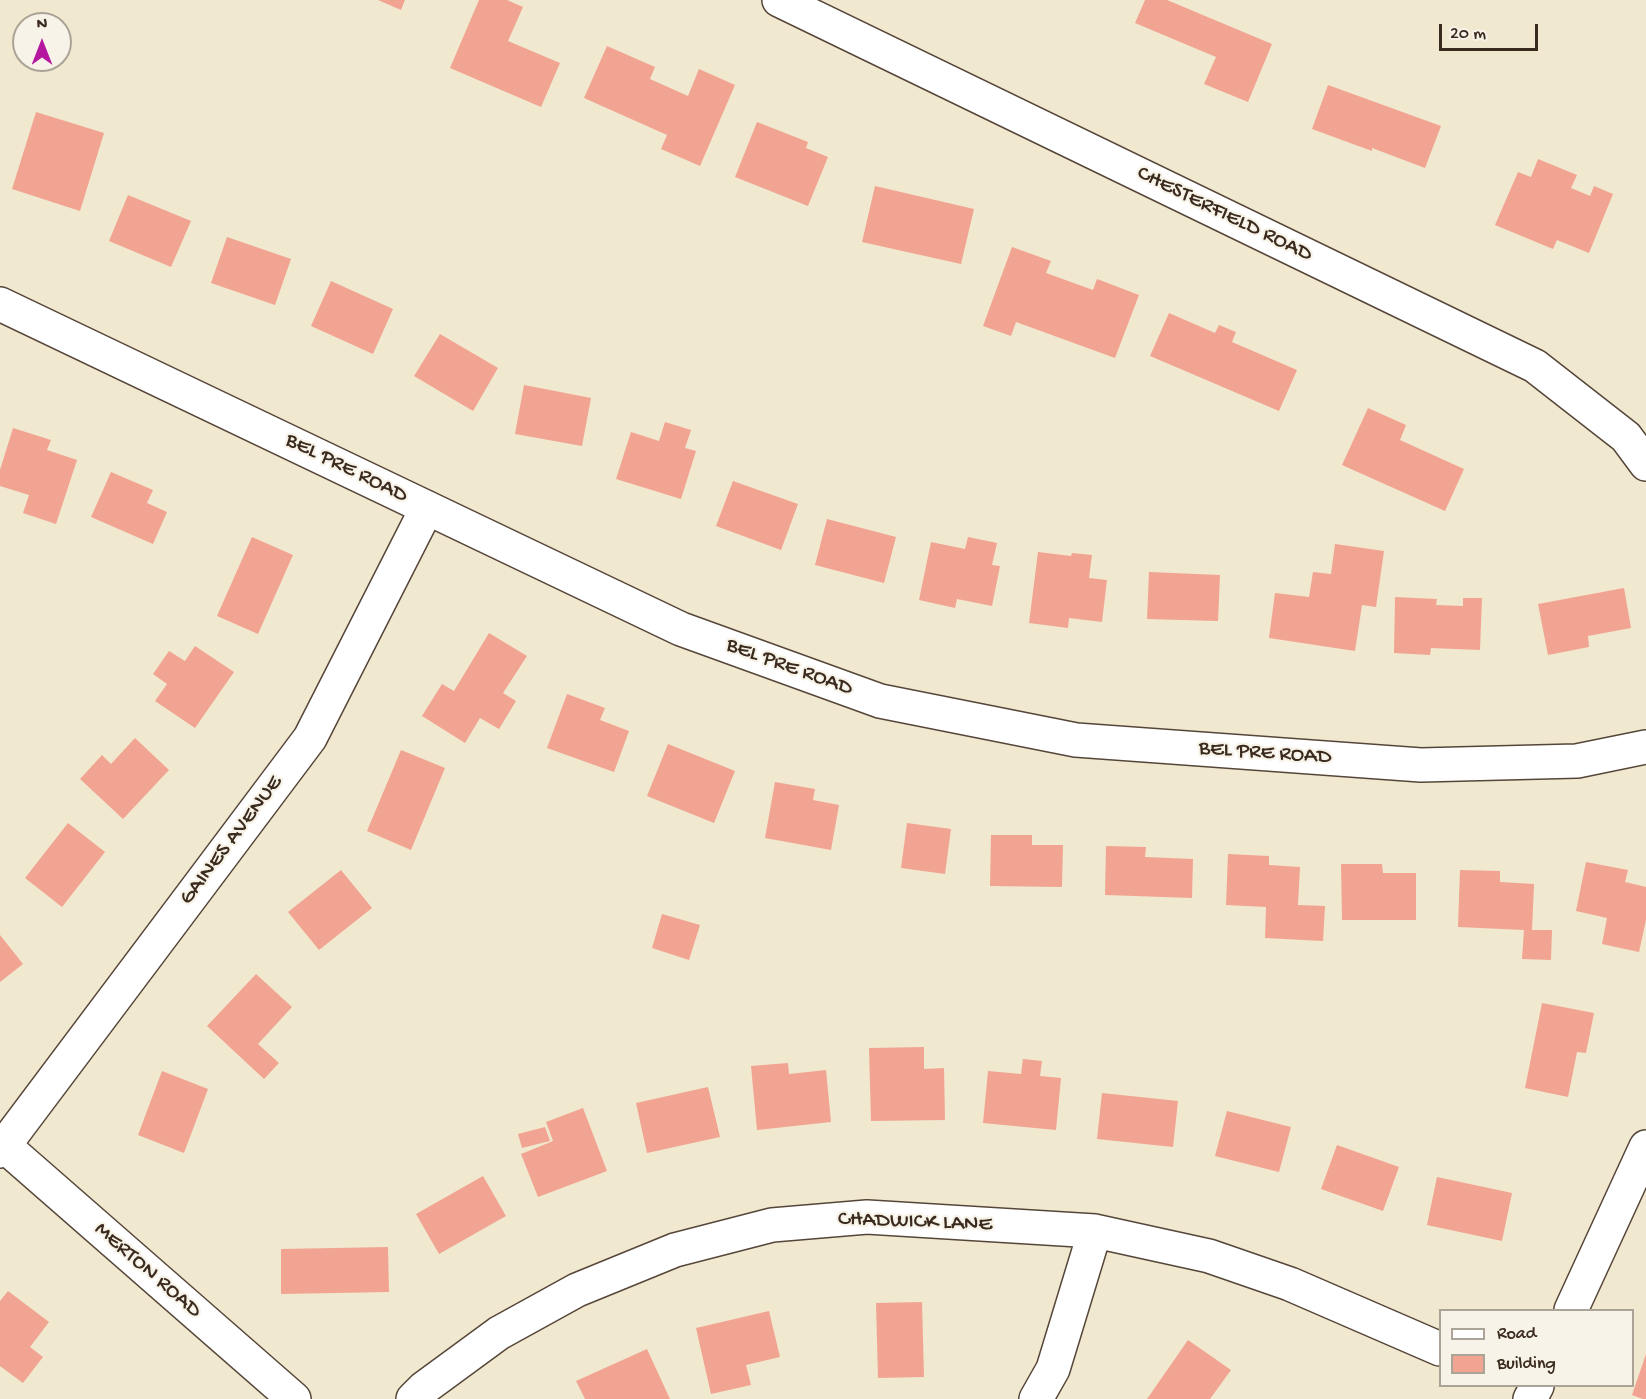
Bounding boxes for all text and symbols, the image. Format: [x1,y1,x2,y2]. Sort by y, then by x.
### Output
north arrow [12,12,72,72]
scale bar [1442,12,1541,50]
text: N [37,16,47,35]
text: 20 m [1450,24,1486,45]
street label: CHESTERFIELD ROAD [1132,161,1316,269]
street label: BEL PRE ROAD [280,428,412,510]
street label: BEL PRE ROAD [722,633,856,703]
street label: BEL PRE ROAD [1198,736,1332,772]
street label: GAINES AVENUE [175,771,289,911]
street label: CHADWICK LANE [838,1207,992,1239]
street label: MERTON ROAD [88,1217,206,1325]
legend [1439,1309,1634,1387]
text: Road [1497,1324,1536,1345]
text: Building [1497,1354,1556,1375]

